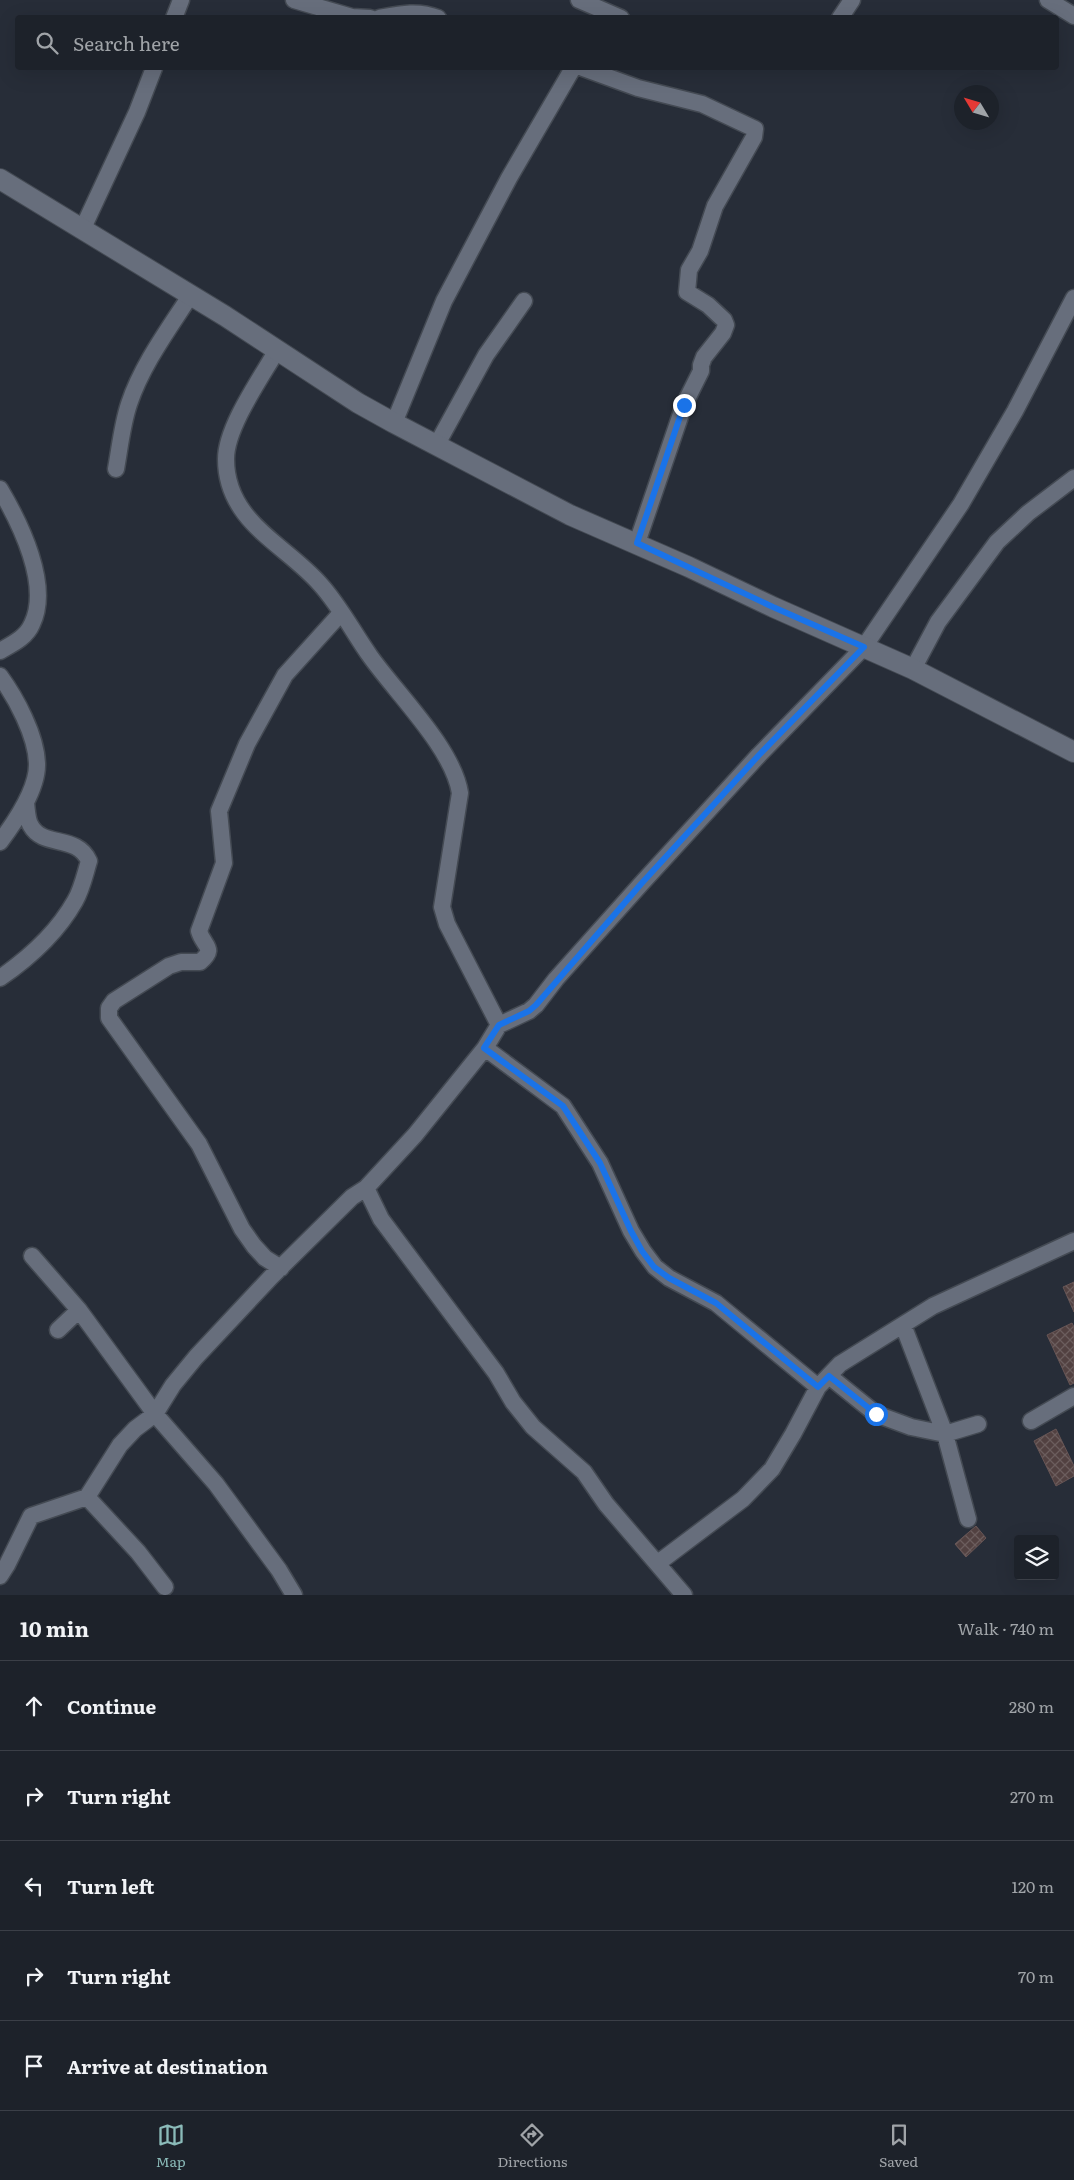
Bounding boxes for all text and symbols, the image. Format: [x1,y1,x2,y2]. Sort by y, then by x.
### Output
search box [15,15,1059,70]
icon: search [33,29,61,57]
text: Search here [73,29,180,57]
north arrow [954,85,999,130]
route end [673,394,696,417]
route start [865,1403,888,1426]
map controls [1014,1535,1059,1580]
button: layers [1014,1535,1059,1580]
text: 10 min [20,1612,89,1643]
text: Walk · 740 m [958,1616,1054,1640]
icon: ahead [20,1692,48,1720]
text: Continue [67,1692,156,1720]
text: 280 m [1009,1694,1054,1718]
icon: right [20,1782,48,1810]
text: Turn right [67,1782,171,1810]
text: 270 m [1010,1784,1054,1808]
icon: left [20,1872,48,1900]
text: Turn left [67,1872,154,1900]
text: 120 m [1011,1874,1054,1898]
icon: right [20,1962,48,1990]
text: Turn right [67,1962,171,1990]
text: 70 m [1018,1964,1054,1988]
icon: arrive [20,2052,48,2080]
text: Arrive at destination [67,2052,268,2080]
tab: Map [156,2121,186,2171]
tab: Directions [497,2121,567,2171]
tab: Saved [879,2121,918,2171]

